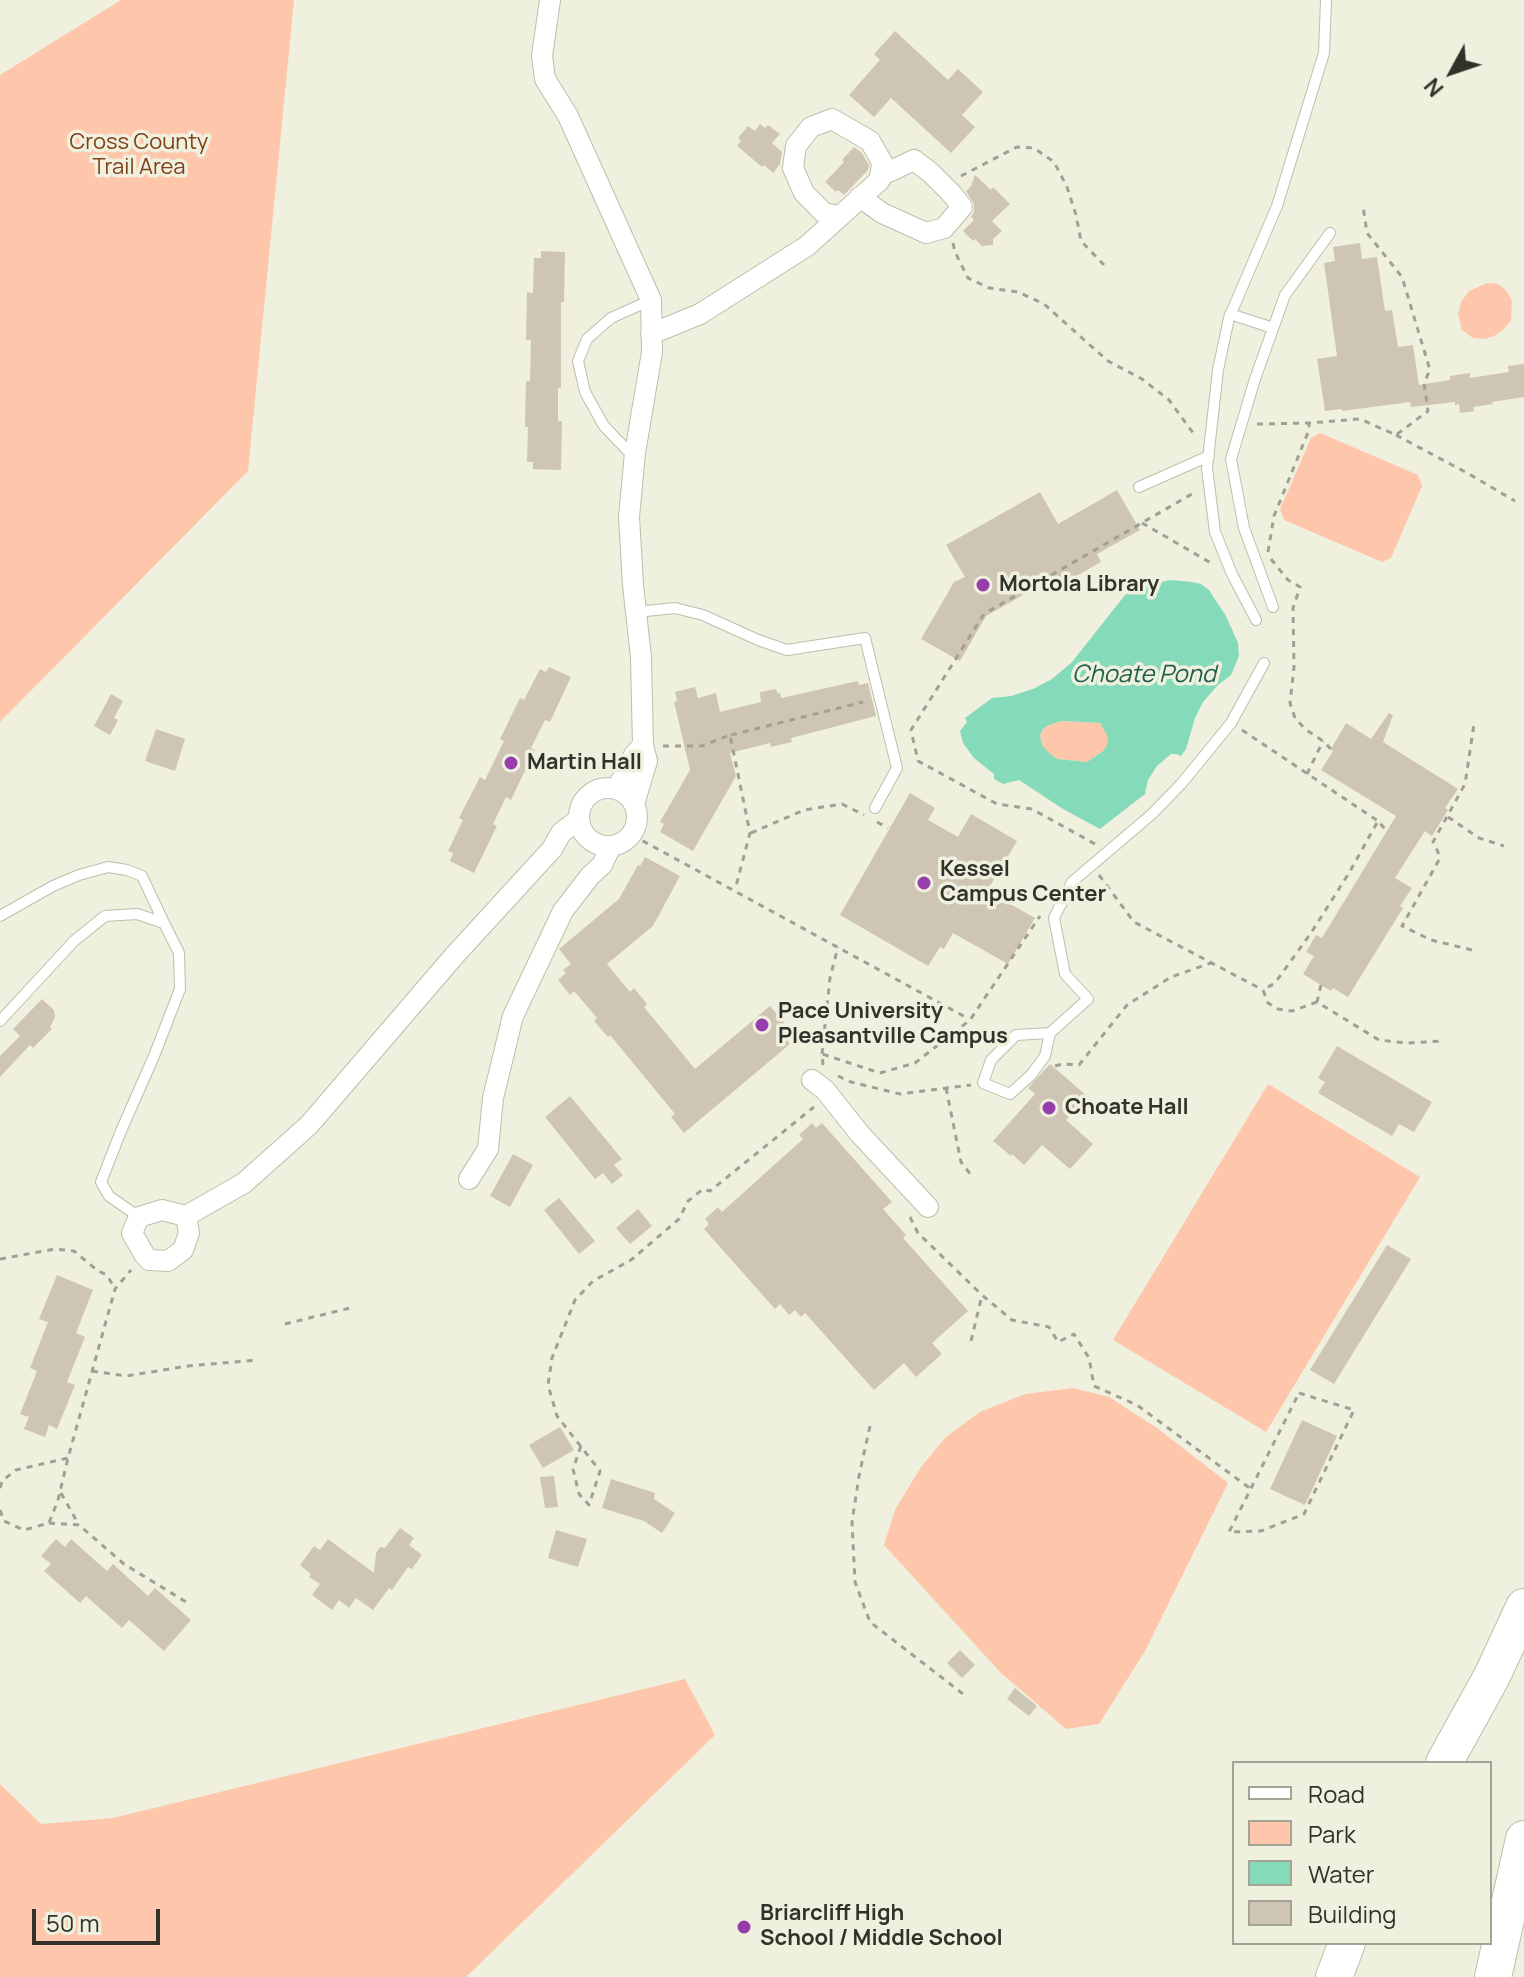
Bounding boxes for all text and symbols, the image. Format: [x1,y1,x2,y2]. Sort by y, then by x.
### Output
north arrow [1412,32,1492,112]
text: N [1417,72,1450,103]
park label: Cross County Trail Area [70,130,208,182]
place label: Mortola Library [999,572,1159,598]
marker: Mortola Library [974,576,992,594]
water label: Choate Pond [1072,661,1216,689]
place label: Martin Hall [527,750,642,776]
marker: Martin Hall [502,754,520,772]
place label: Kessel Campus Center [940,857,1106,908]
marker: Kessel Campus Center [915,874,933,892]
place label: Pace University Pleasantville Campus [778,999,1008,1050]
marker: Pace University Pleasantville Campus [753,1016,771,1034]
place label: Choate Hall [1065,1095,1189,1121]
marker: Choate Hall [1040,1099,1058,1117]
legend [1232,1761,1492,1945]
text: Road [1308,1777,1365,1810]
text: Park [1308,1817,1356,1850]
text: Water [1308,1857,1375,1890]
scale bar [36,1893,164,1943]
text: Building [1308,1897,1396,1930]
place label: Briarcliff High School / Middle School [760,1901,1003,1952]
text: 50 m [46,1906,100,1939]
marker: Briarcliff High School / Middle School [735,1918,753,1936]

